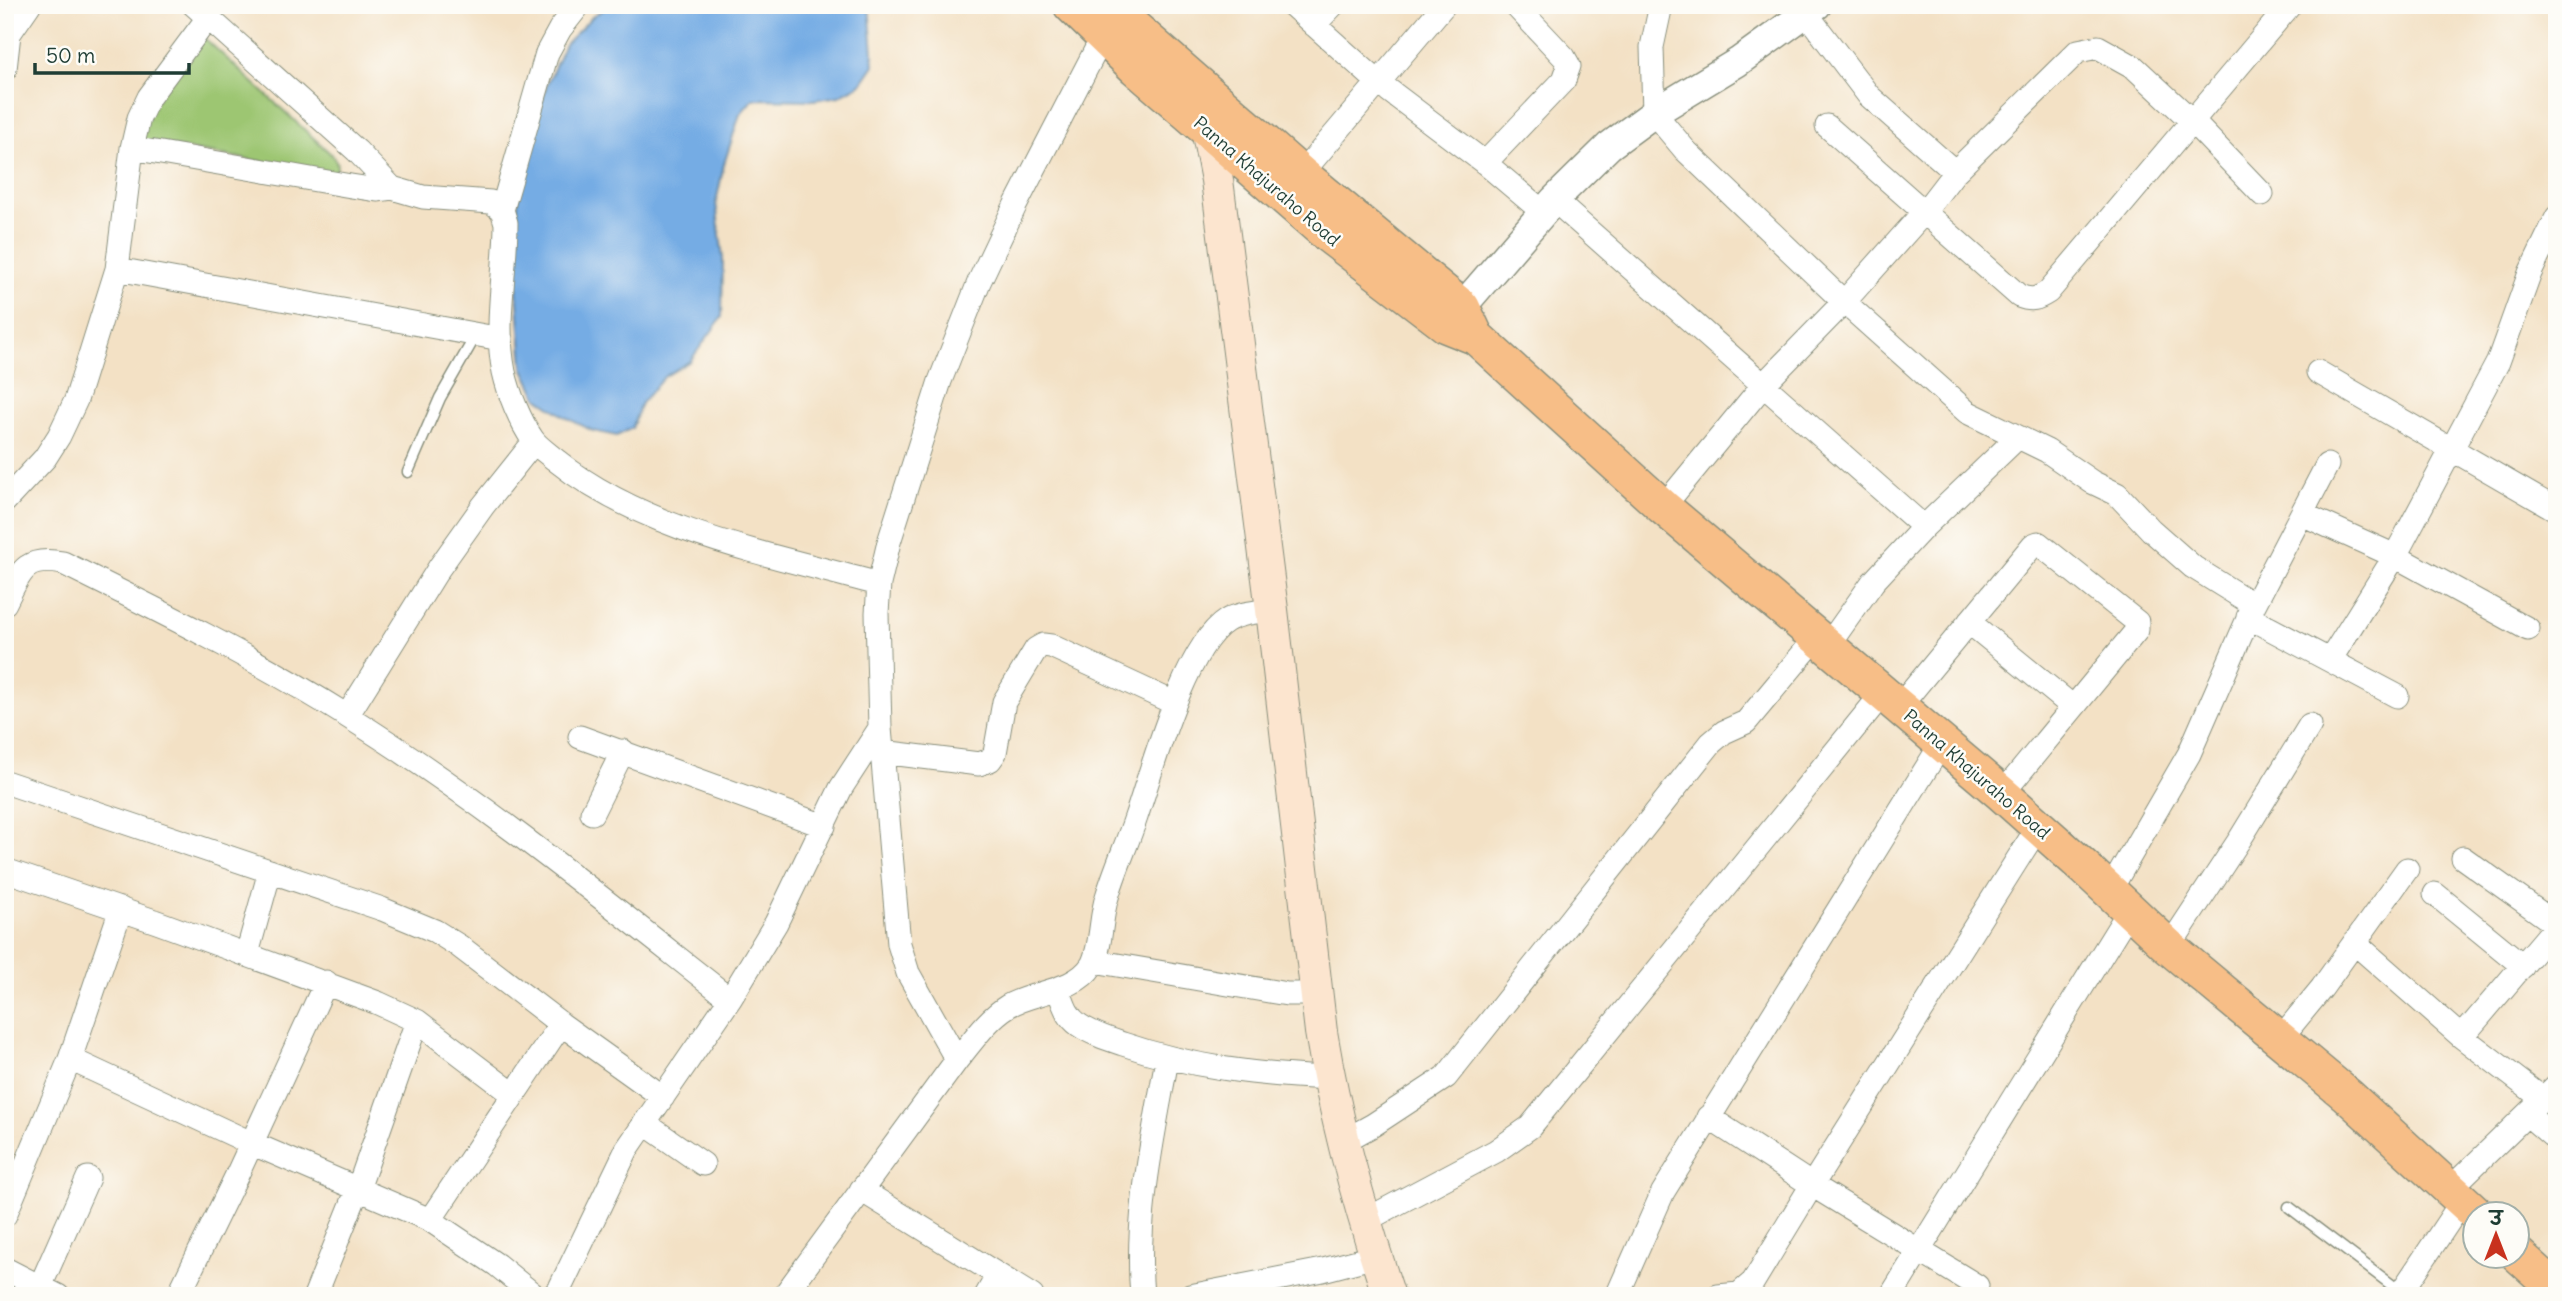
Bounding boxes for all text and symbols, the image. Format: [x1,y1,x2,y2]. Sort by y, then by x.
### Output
scale bar [35,32,189,76]
text: 50 m [46,42,95,69]
street label: Panna Khajuraho Road [1189,111,1345,251]
street label: Panna Khajuraho Road [1899,704,2055,844]
north arrow [2460,1200,2530,1270]
text: उ [2488,1206,2505,1230]

